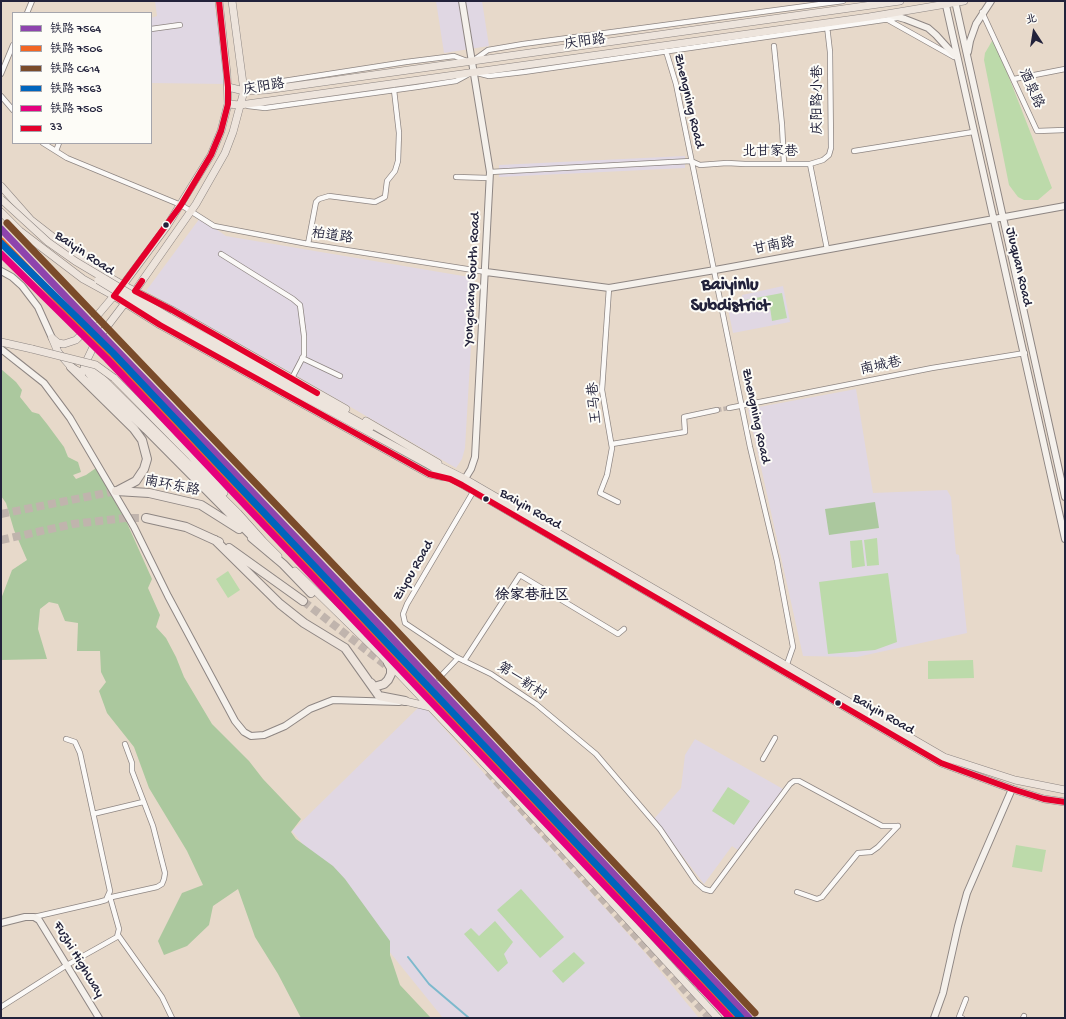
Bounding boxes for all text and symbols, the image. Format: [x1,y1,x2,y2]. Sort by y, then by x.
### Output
legend [12,12,152,144]
north arrow [1014,12,1054,52]
text: 北 [1025,13,1038,27]
text: 铁路 7564 [50,23,101,37]
street label: 庆阳路 [563,32,607,54]
text: 铁路 7506 [50,43,102,57]
street label: Zhengning Road [669,52,707,150]
text: 铁路 C614 [50,63,100,77]
street label: 庆阳路小巷 [811,65,827,135]
street label: 酒泉路 [1014,66,1046,112]
street label: 庆阳路 [242,76,286,100]
text: 铁路 7563 [50,83,102,97]
text: 铁路 7505 [50,103,103,117]
text: 33 [50,121,62,135]
street label: 北甘家巷 [742,145,798,161]
street label: Yongchang South Road [461,212,485,346]
unlabelled marker [161,220,171,230]
street label: 柏道路 [310,226,354,248]
street label: Jiuquan Road [1001,226,1035,308]
street label: Baiyin Road [51,228,117,280]
street label: 甘南路 [752,235,796,259]
district label: Baiyinlu Subdistrict [691,275,769,318]
street label: 南城巷 [859,354,903,380]
street label: Zhengning Road [737,367,773,465]
street label: 王马巷 [586,381,606,425]
street label: 南环东路 [143,473,201,501]
street label: Baiyin Road [496,486,564,534]
unlabelled marker [481,494,491,504]
street label: Ziyou Road [390,538,438,604]
district label: 徐家巷社区 [495,588,569,606]
street label: 第一新村 [493,659,549,705]
street label: Baiyin Road [849,691,917,739]
unlabelled marker [833,698,843,708]
street label: Fuzhi Highway [49,919,107,1001]

